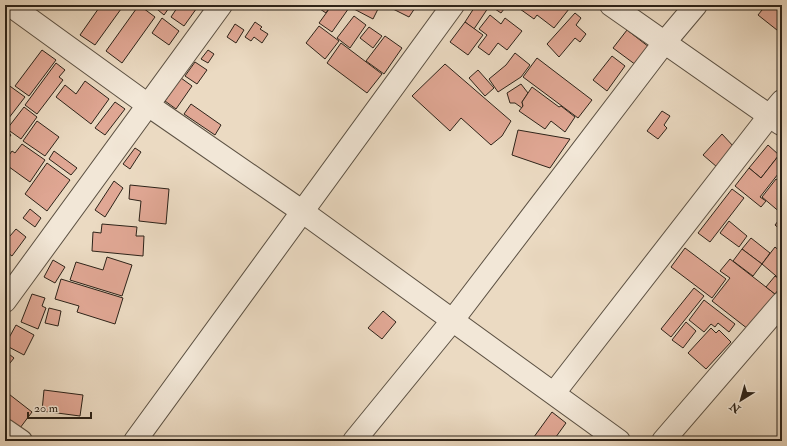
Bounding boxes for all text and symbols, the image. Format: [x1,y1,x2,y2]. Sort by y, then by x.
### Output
north arrow [721,380,761,420]
scale bar [28,394,91,420]
text: N [727,399,744,416]
text: 20 m [34,401,59,416]

